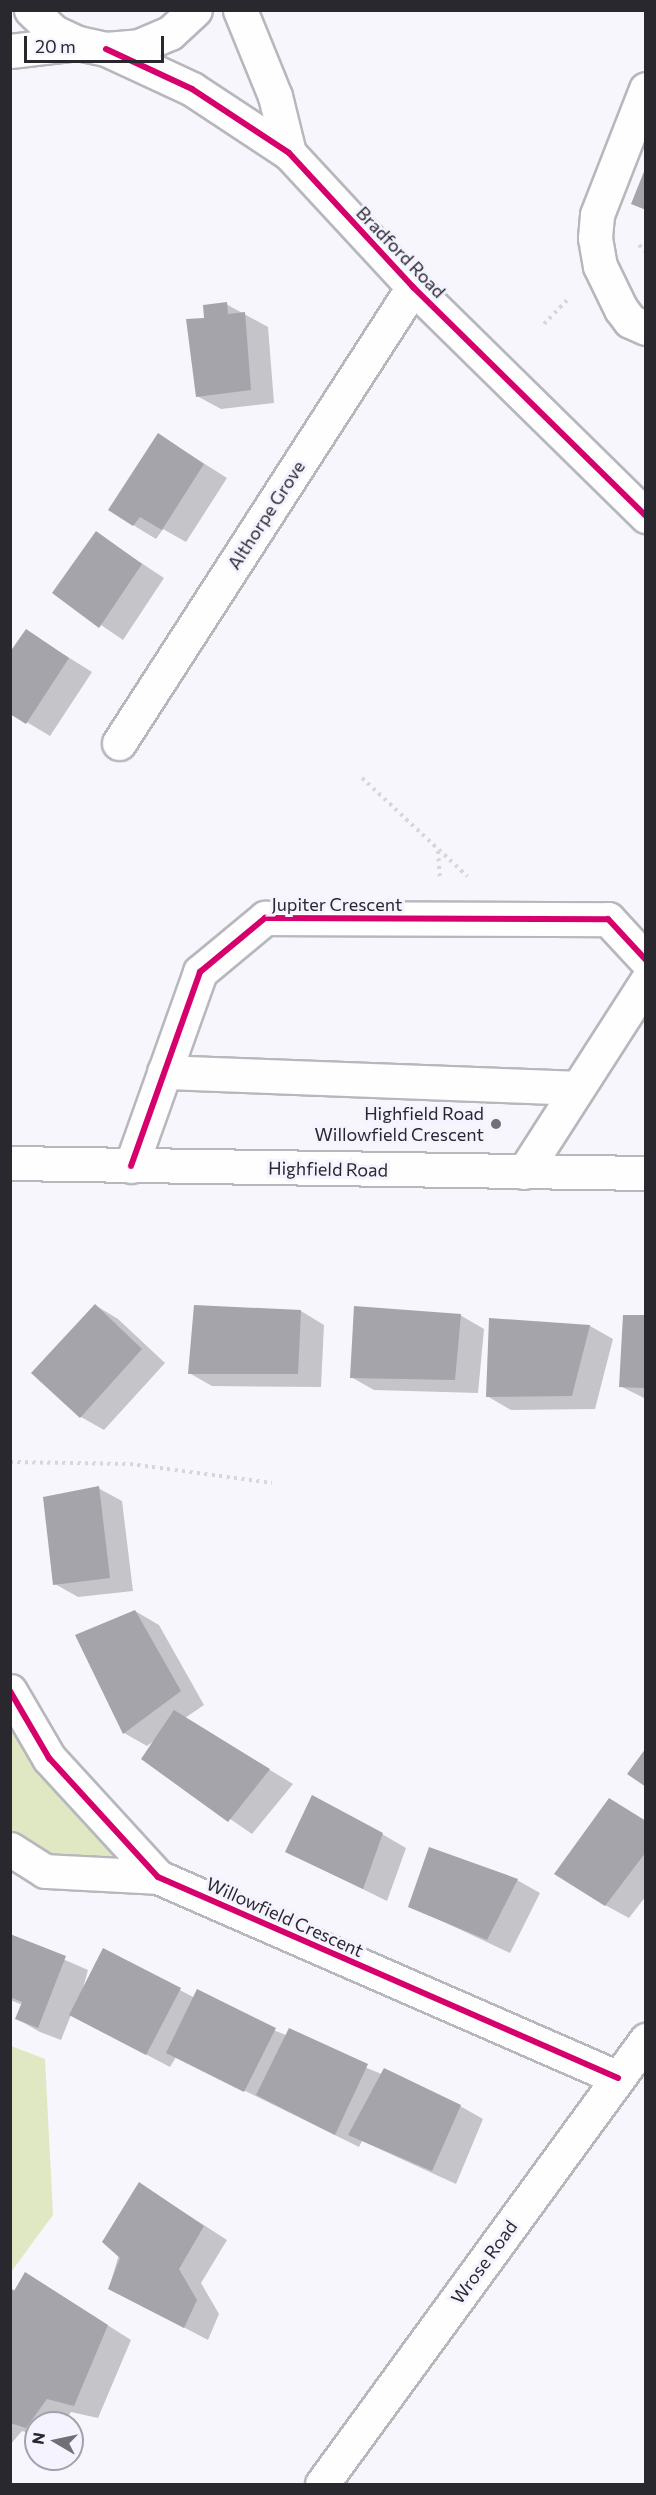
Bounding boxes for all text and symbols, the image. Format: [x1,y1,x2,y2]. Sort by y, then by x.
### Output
scale bar [27,24,166,62]
text: 20 m [35,35,76,57]
street label: Bradford Road [352,202,450,302]
street label: Althorpe Grove [223,457,309,573]
street label: Jupiter Crescent [272,893,402,915]
place label: Highfield Road Willowfield Crescent [314,1103,484,1146]
marker: Highfield Road Willowfield Crescent [489,1117,503,1131]
street label: Highfield Road [268,1157,388,1181]
street label: Willowfield Crescent [203,1873,367,1961]
street label: Wrose Road [446,2216,522,2308]
north arrow [24,2411,84,2471]
text: N [27,2431,48,2446]

